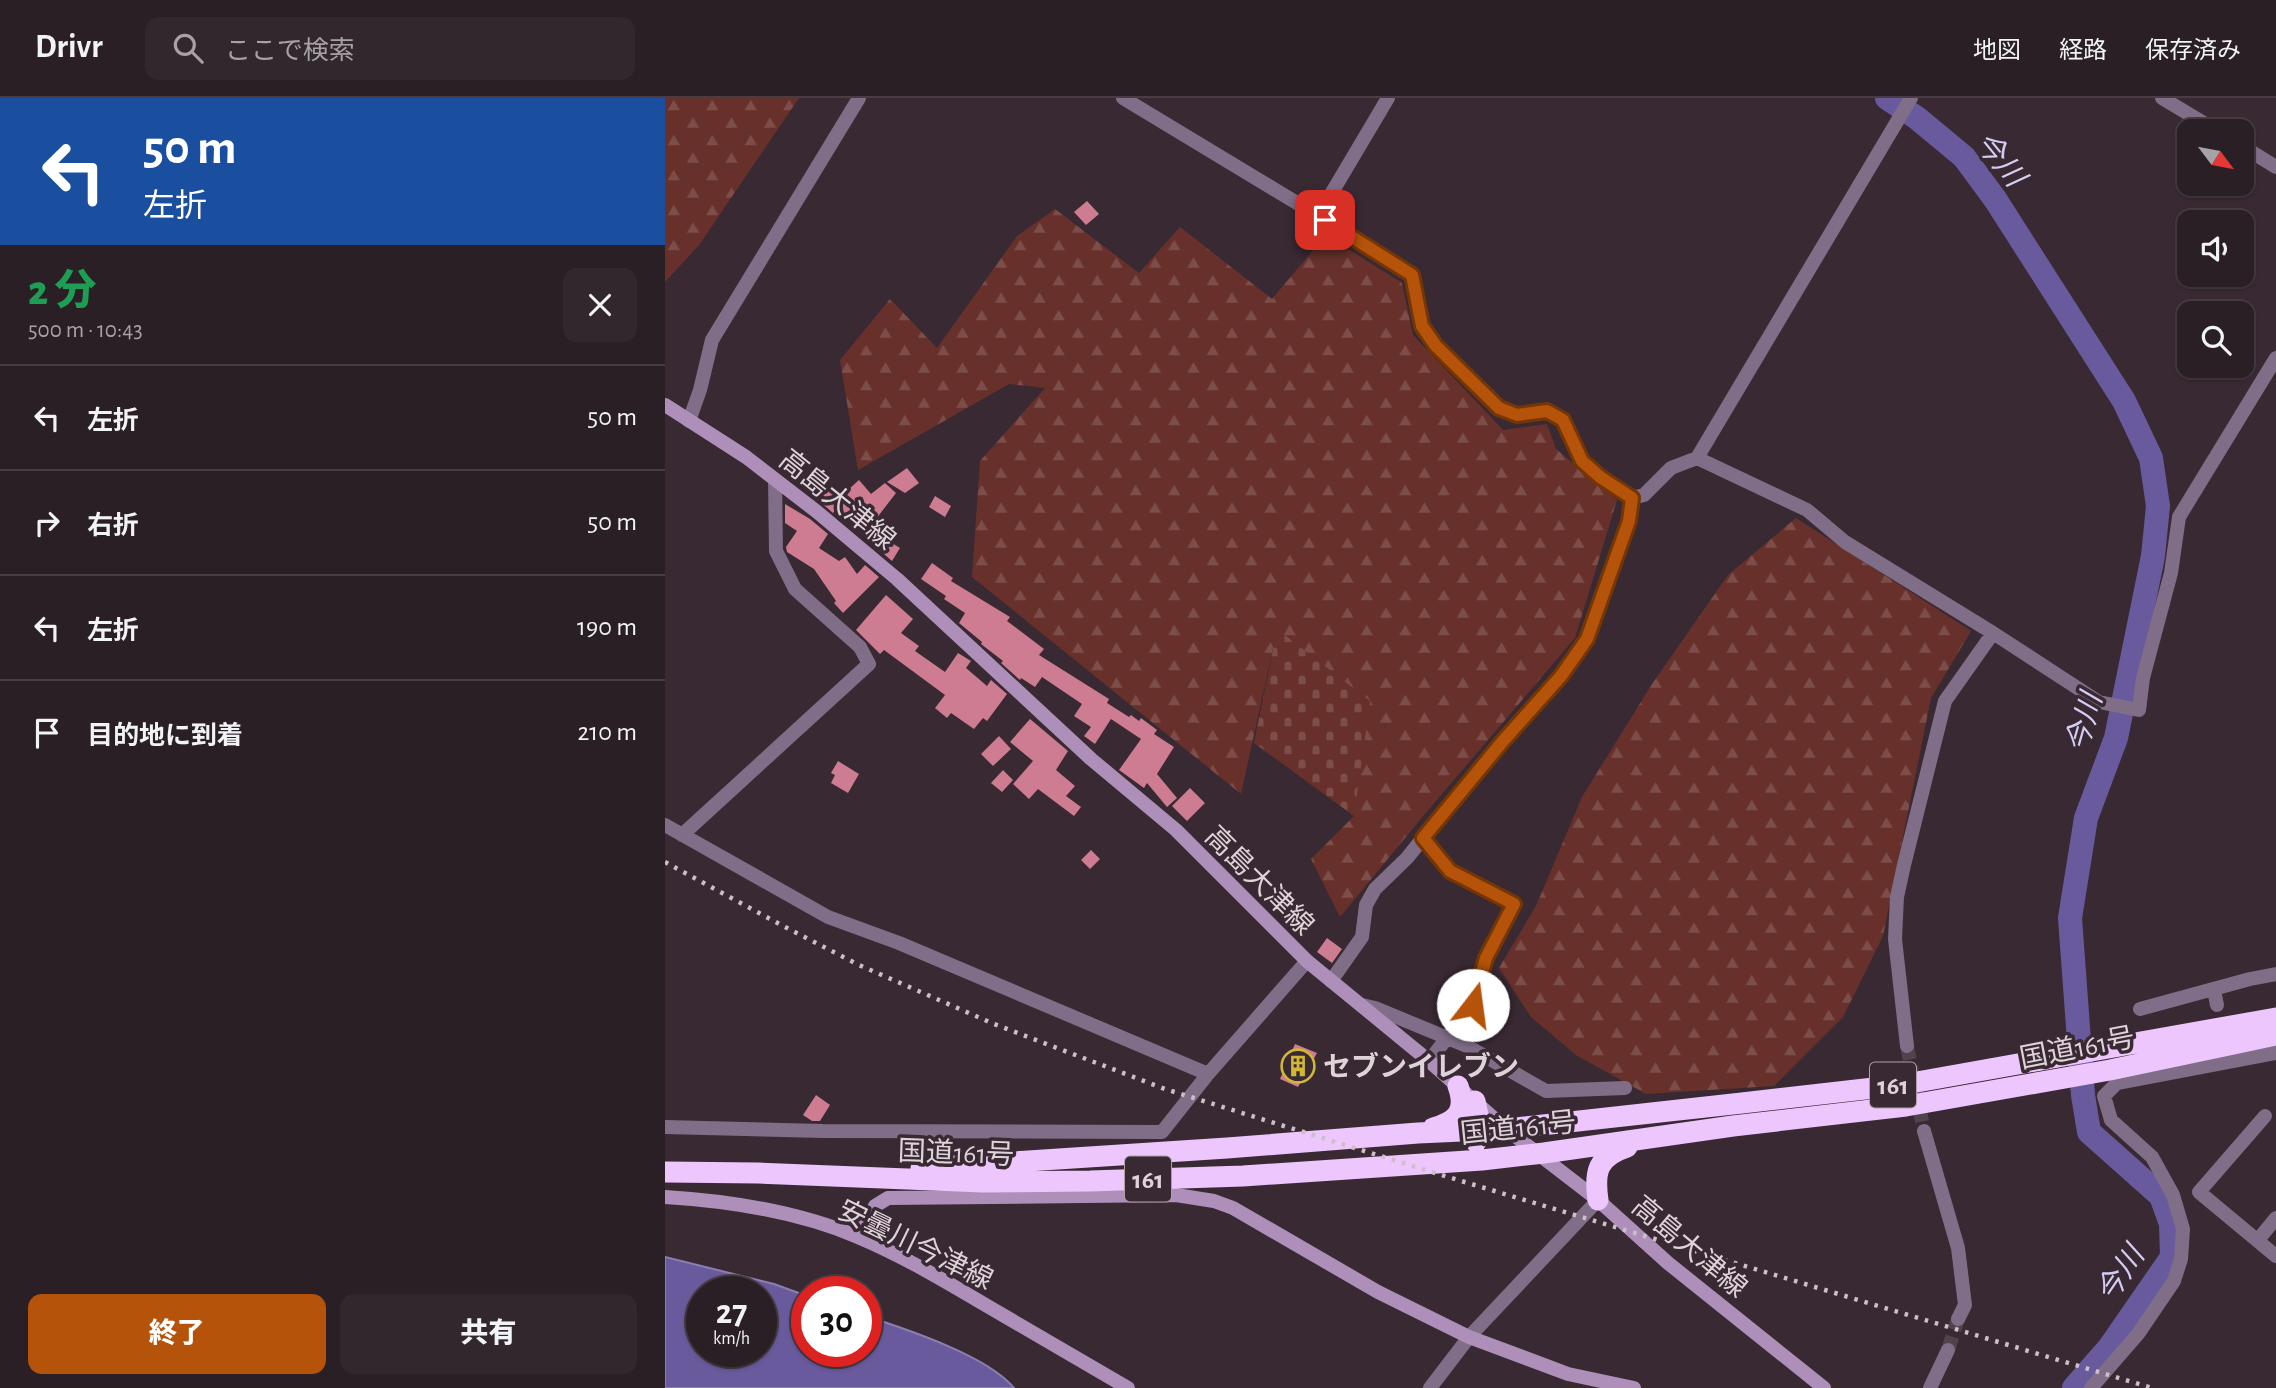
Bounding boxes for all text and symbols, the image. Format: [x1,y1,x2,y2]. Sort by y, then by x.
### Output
search box [145,17,635,80]
icon: search [169,29,207,67]
text: Drivr [35,31,103,64]
text: ここで検索 [225,38,355,64]
text: 地図 [1973,39,2021,63]
text: 経路 [2059,39,2107,63]
text: 保存済み [2145,39,2241,63]
north arrow [2177,119,2254,196]
map controls [2177,119,2254,378]
text: 50 m [143,124,237,173]
icon: left [28,126,119,217]
water label: 今川 [1969,126,2033,195]
text: 左折 [143,190,207,222]
pin [1295,190,1355,250]
icon: arrive [1306,201,1344,239]
button: sound [2177,210,2254,287]
button: close [563,268,637,342]
text: 2 分 [28,270,96,312]
button: search [2177,301,2254,378]
text: 500 m · 10:43 [28,319,143,342]
icon: left [28,399,66,437]
text: 50 m [587,404,637,430]
text: 左折 [87,408,139,434]
street label: 高島大津線 [774,444,901,555]
icon: right [28,504,66,542]
text: 50 m [587,509,637,535]
text: 右折 [87,513,139,539]
icon: left [28,609,66,647]
text: 190 m [577,614,637,640]
text: 左折 [87,618,139,644]
water label: 今川 [2060,687,2108,756]
icon: arrive [28,714,66,752]
text: 210 m [577,719,637,745]
text: 目的地に到着 [87,723,243,749]
street label: 高島大津線 [1199,821,1319,941]
position arrow [1436,968,1510,1042]
street label: 国道161号 [2017,1022,2137,1074]
building icon: セブンイレブン [1279,1047,1317,1085]
place label: セブンイレブン [1323,1051,1519,1082]
road number: 161 [1870,1062,1916,1108]
street label: 国道161号 [1459,1107,1578,1149]
street label: 国道161号 [897,1136,1015,1170]
road number: 161 [1125,1156,1171,1202]
street label: 高島大津線 [1626,1190,1753,1303]
street label: 安曇川今津線 [833,1195,998,1295]
water label: 今川 [2090,1238,2152,1308]
speed limit sign: 30 [791,1276,882,1367]
button: 終了 [28,1294,326,1374]
button: 共有 [340,1294,637,1374]
text: 27 [716,1295,747,1330]
text: km/h [713,1330,750,1348]

